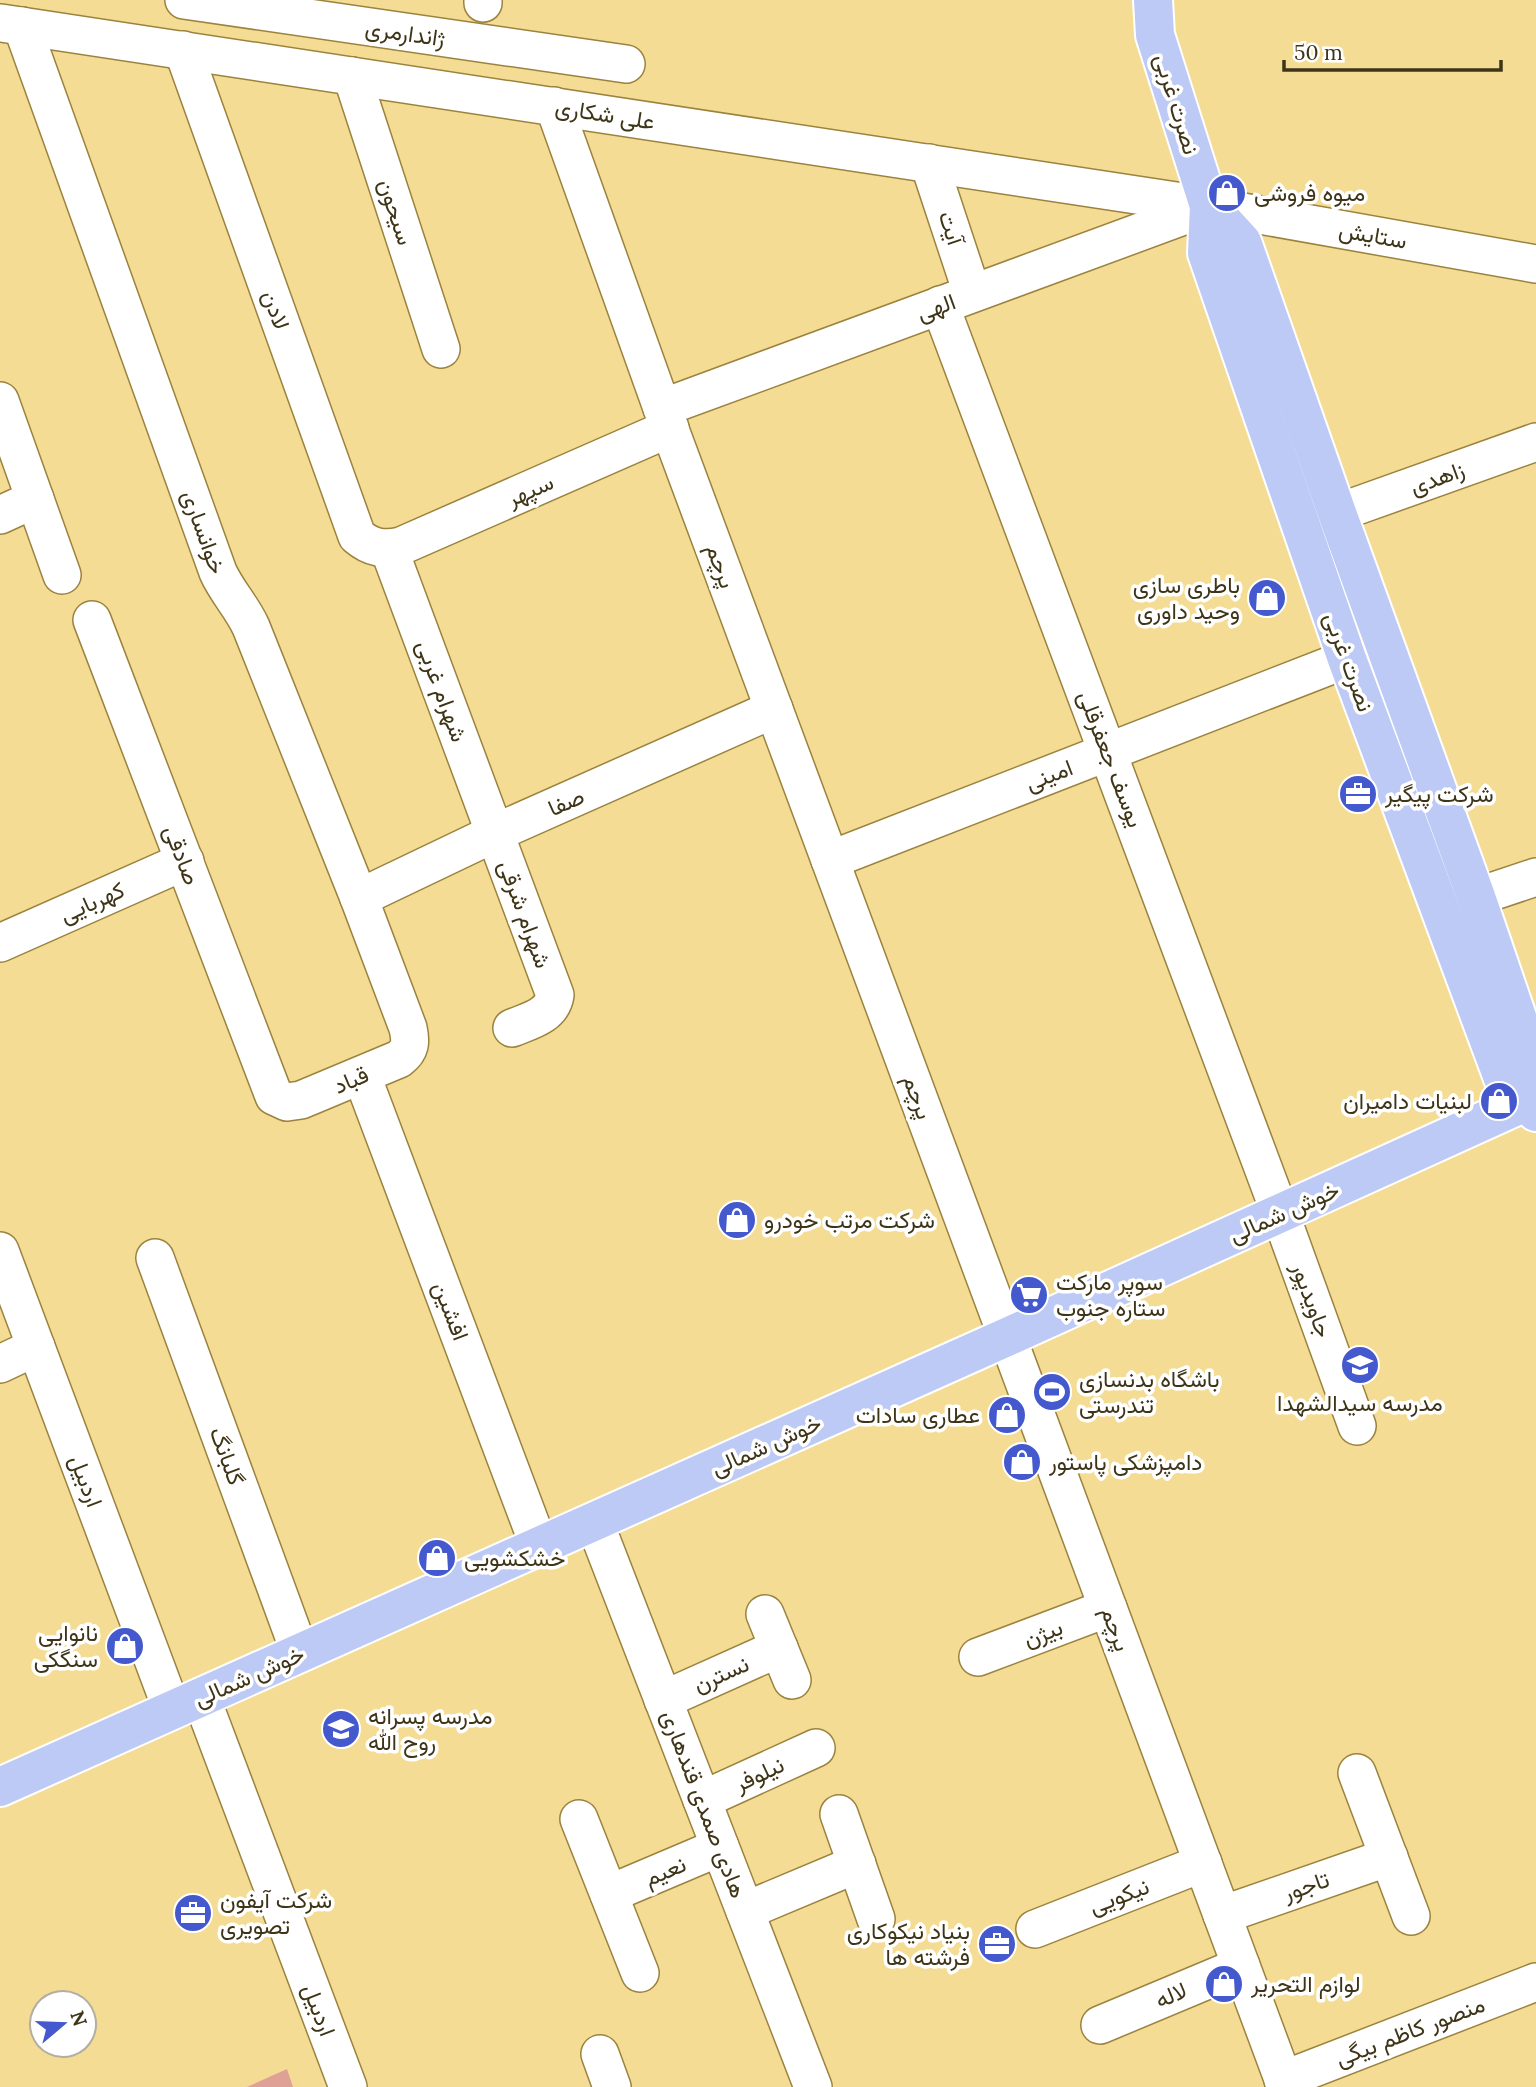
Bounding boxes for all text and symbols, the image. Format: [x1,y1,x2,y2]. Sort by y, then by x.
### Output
street label: ژاندارمری [363,13,447,53]
scale bar [1284,28,1501,72]
text: 50 m [1294,39,1343,66]
street label: نصرت غربی [1147,50,1207,158]
street label: علی شکاری [553,91,657,137]
shop icon: میوه فروشی [1206,172,1248,214]
street label: سیحون [371,175,421,249]
place label: میوه فروشی [1254,178,1365,208]
street label: آیت [932,207,971,250]
street label: ستایش [1337,214,1409,255]
street label: لادن [256,286,297,333]
street label: الهی [912,286,960,328]
street label: زاهدی [1406,454,1468,502]
street label: سپهر [501,467,558,515]
street label: خوانساری [175,486,233,578]
street label: پرچم [698,540,743,593]
place label: باطری سازی وحید داوری [1133,570,1240,626]
shop icon: باطری سازی وحید داوری [1246,577,1288,619]
street label: نصرت غربی [1317,608,1381,716]
street label: شهرام غربی [410,636,474,746]
street label: یوسف جعفرقلی [1071,686,1151,832]
street label: امینی [1021,752,1077,797]
office icon: شرکت پیگیر [1337,773,1379,815]
place label: شرکت پیگیر [1384,779,1494,810]
street label: صفا [543,781,588,822]
street label: صادقی [158,821,207,889]
street label: شهرام شرقی [492,856,558,972]
street label: کهربایی [55,874,129,930]
street label: قباد [329,1059,373,1100]
street label: پرچم [895,1071,940,1124]
shop icon: لبنیات دامیران [1478,1080,1520,1122]
place label: لبنیات دامیران [1343,1086,1472,1116]
street label: خوش شمالی [1224,1174,1344,1250]
shop icon: شرکت مرتب خودرو [716,1199,758,1241]
place label: شرکت مرتب خودرو [764,1205,935,1235]
street label: جاویدپور [1283,1257,1339,1342]
place label: سوپر مارکت ستاره جنوب [1056,1267,1165,1323]
supermarket icon: سوپر مارکت ستاره جنوب [1008,1274,1050,1316]
street label: افشین [427,1277,476,1344]
school or university icon: مدرسه سیدالشهدا [1339,1344,1381,1386]
place label: باشگاه بدنسازی تندرستی [1079,1364,1220,1420]
sports icon: باشگاه بدنسازی تندرستی [1031,1371,1073,1413]
place label: مدرسه سیدالشهدا [1277,1388,1443,1418]
shop icon: عطاری سادات [986,1394,1028,1436]
place label: عطاری سادات [856,1400,980,1430]
street label: خوش شمالی [706,1407,826,1483]
street label: گلبانگ [204,1423,251,1489]
shop icon: دامپزشکی پاستور [1001,1441,1043,1483]
place label: دامپزشکی پاستور [1048,1447,1202,1478]
street label: اردبیل [62,1451,110,1511]
shop icon: خشکشویی [416,1537,458,1579]
place label: خشکشویی [464,1543,565,1573]
street label: پرچم [1093,1603,1138,1656]
street label: بیژن [1019,1612,1067,1654]
place label: نانوایی سنگکی [34,1618,98,1673]
shop icon: نانوایی سنگکی [104,1625,146,1667]
street label: خوش شمالی [189,1638,309,1714]
street label: نسترن [688,1649,754,1699]
place label: مدرسه پسرانه روح الله [368,1701,492,1758]
street label: هادی صمدی قندهاری [654,1706,754,1902]
school or university icon: مدرسه پسرانه روح الله [320,1708,362,1750]
street label: نیلوفر [728,1749,789,1799]
street label: نعیم [640,1849,690,1893]
street label: تاجور [1278,1864,1333,1908]
street label: نیکویی [1085,1871,1153,1921]
place label: شرکت آیفون تصویری [220,1885,332,1941]
office icon: شرکت آیفون تصویری [172,1892,214,1934]
place label: بنیاد نیکوکاری فرشته ها [847,1916,970,1972]
office icon: بنیاد نیکوکاری فرشته ها [976,1923,1018,1965]
shop icon: لوازم التحریر [1203,1963,1245,2005]
place label: لوازم التحریر [1250,1969,1361,1999]
street label: لاله [1151,1975,1191,2014]
street label: اردبیل [295,1980,343,2040]
north arrow [28,1989,98,2059]
street label: منصور کاظم بیگی [1331,1989,1489,2073]
text: N [65,2008,93,2030]

